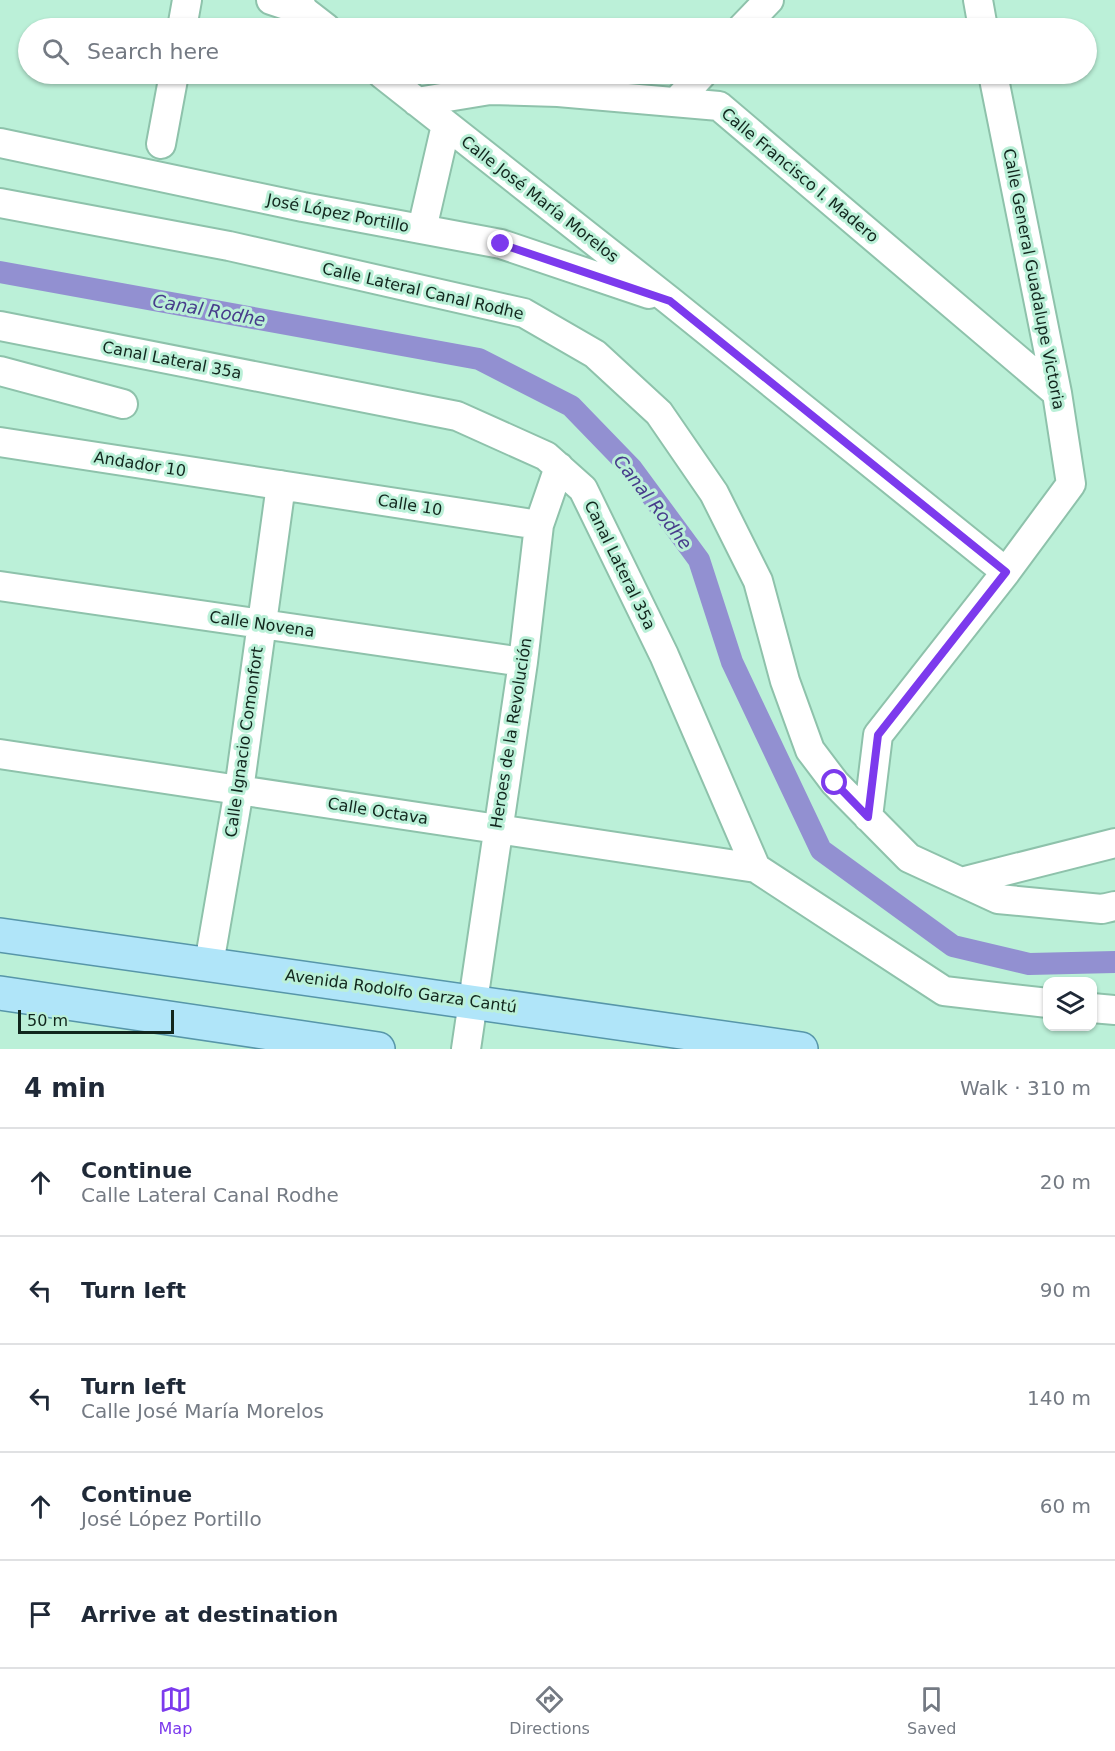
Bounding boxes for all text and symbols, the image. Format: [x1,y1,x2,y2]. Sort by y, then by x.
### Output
search box [18,18,1097,84]
icon: search [39,35,72,68]
text: Search here [87,39,219,64]
street label: Calle Francisco I. Madero [718,104,882,246]
street label: Calle José María Morelos [458,132,622,266]
street label: Calle General Guadalupe Victoria [999,147,1069,411]
street label: José López Portillo [264,190,411,236]
route end [487,230,513,256]
street label: Calle Lateral Canal Rodhe [320,259,526,323]
water label: Canal Rodhe [151,290,267,330]
street label: Canal Lateral 35a [101,337,243,383]
street label: Andador 10 [93,447,187,481]
water label: Canal Rodhe [610,451,696,553]
street label: Calle 10 [376,491,444,519]
street label: Canal Lateral 35a [580,497,660,633]
street label: Calle Novena [208,607,316,641]
street label: Heroes de la Revolución [487,636,535,830]
street label: Calle Ignacio Comonfort [221,645,267,839]
route start [821,769,847,795]
street label: Calle Octava [326,794,430,828]
street label: Avenida Rodolfo Garza Cantú [284,965,518,1017]
map controls [1043,977,1097,1031]
button: layers [1043,977,1097,1031]
scale bar [18,1007,174,1034]
text: 50 m [27,1011,68,1030]
text: 4 min [24,1073,106,1103]
text: Walk · 310 m [960,1076,1091,1100]
text: Continue [81,1158,192,1183]
icon: ahead [24,1166,57,1199]
text: 20 m [1040,1170,1091,1194]
text: Calle Lateral Canal Rodhe [81,1183,339,1207]
icon: left [24,1274,57,1307]
text: Turn left [81,1278,186,1303]
text: 90 m [1040,1278,1091,1302]
text: Turn left [81,1374,186,1399]
icon: left [24,1382,57,1415]
text: 140 m [1027,1386,1091,1410]
text: Calle José María Morelos [81,1399,324,1423]
text: Continue [81,1482,192,1507]
icon: ahead [24,1490,57,1523]
text: 60 m [1040,1494,1091,1518]
text: José López Portillo [81,1507,262,1531]
icon: arrive [24,1598,57,1631]
text: Arrive at destination [81,1602,338,1627]
tab: Map [159,1683,192,1738]
tab: Directions [509,1683,590,1738]
tab: Saved [907,1683,956,1738]

